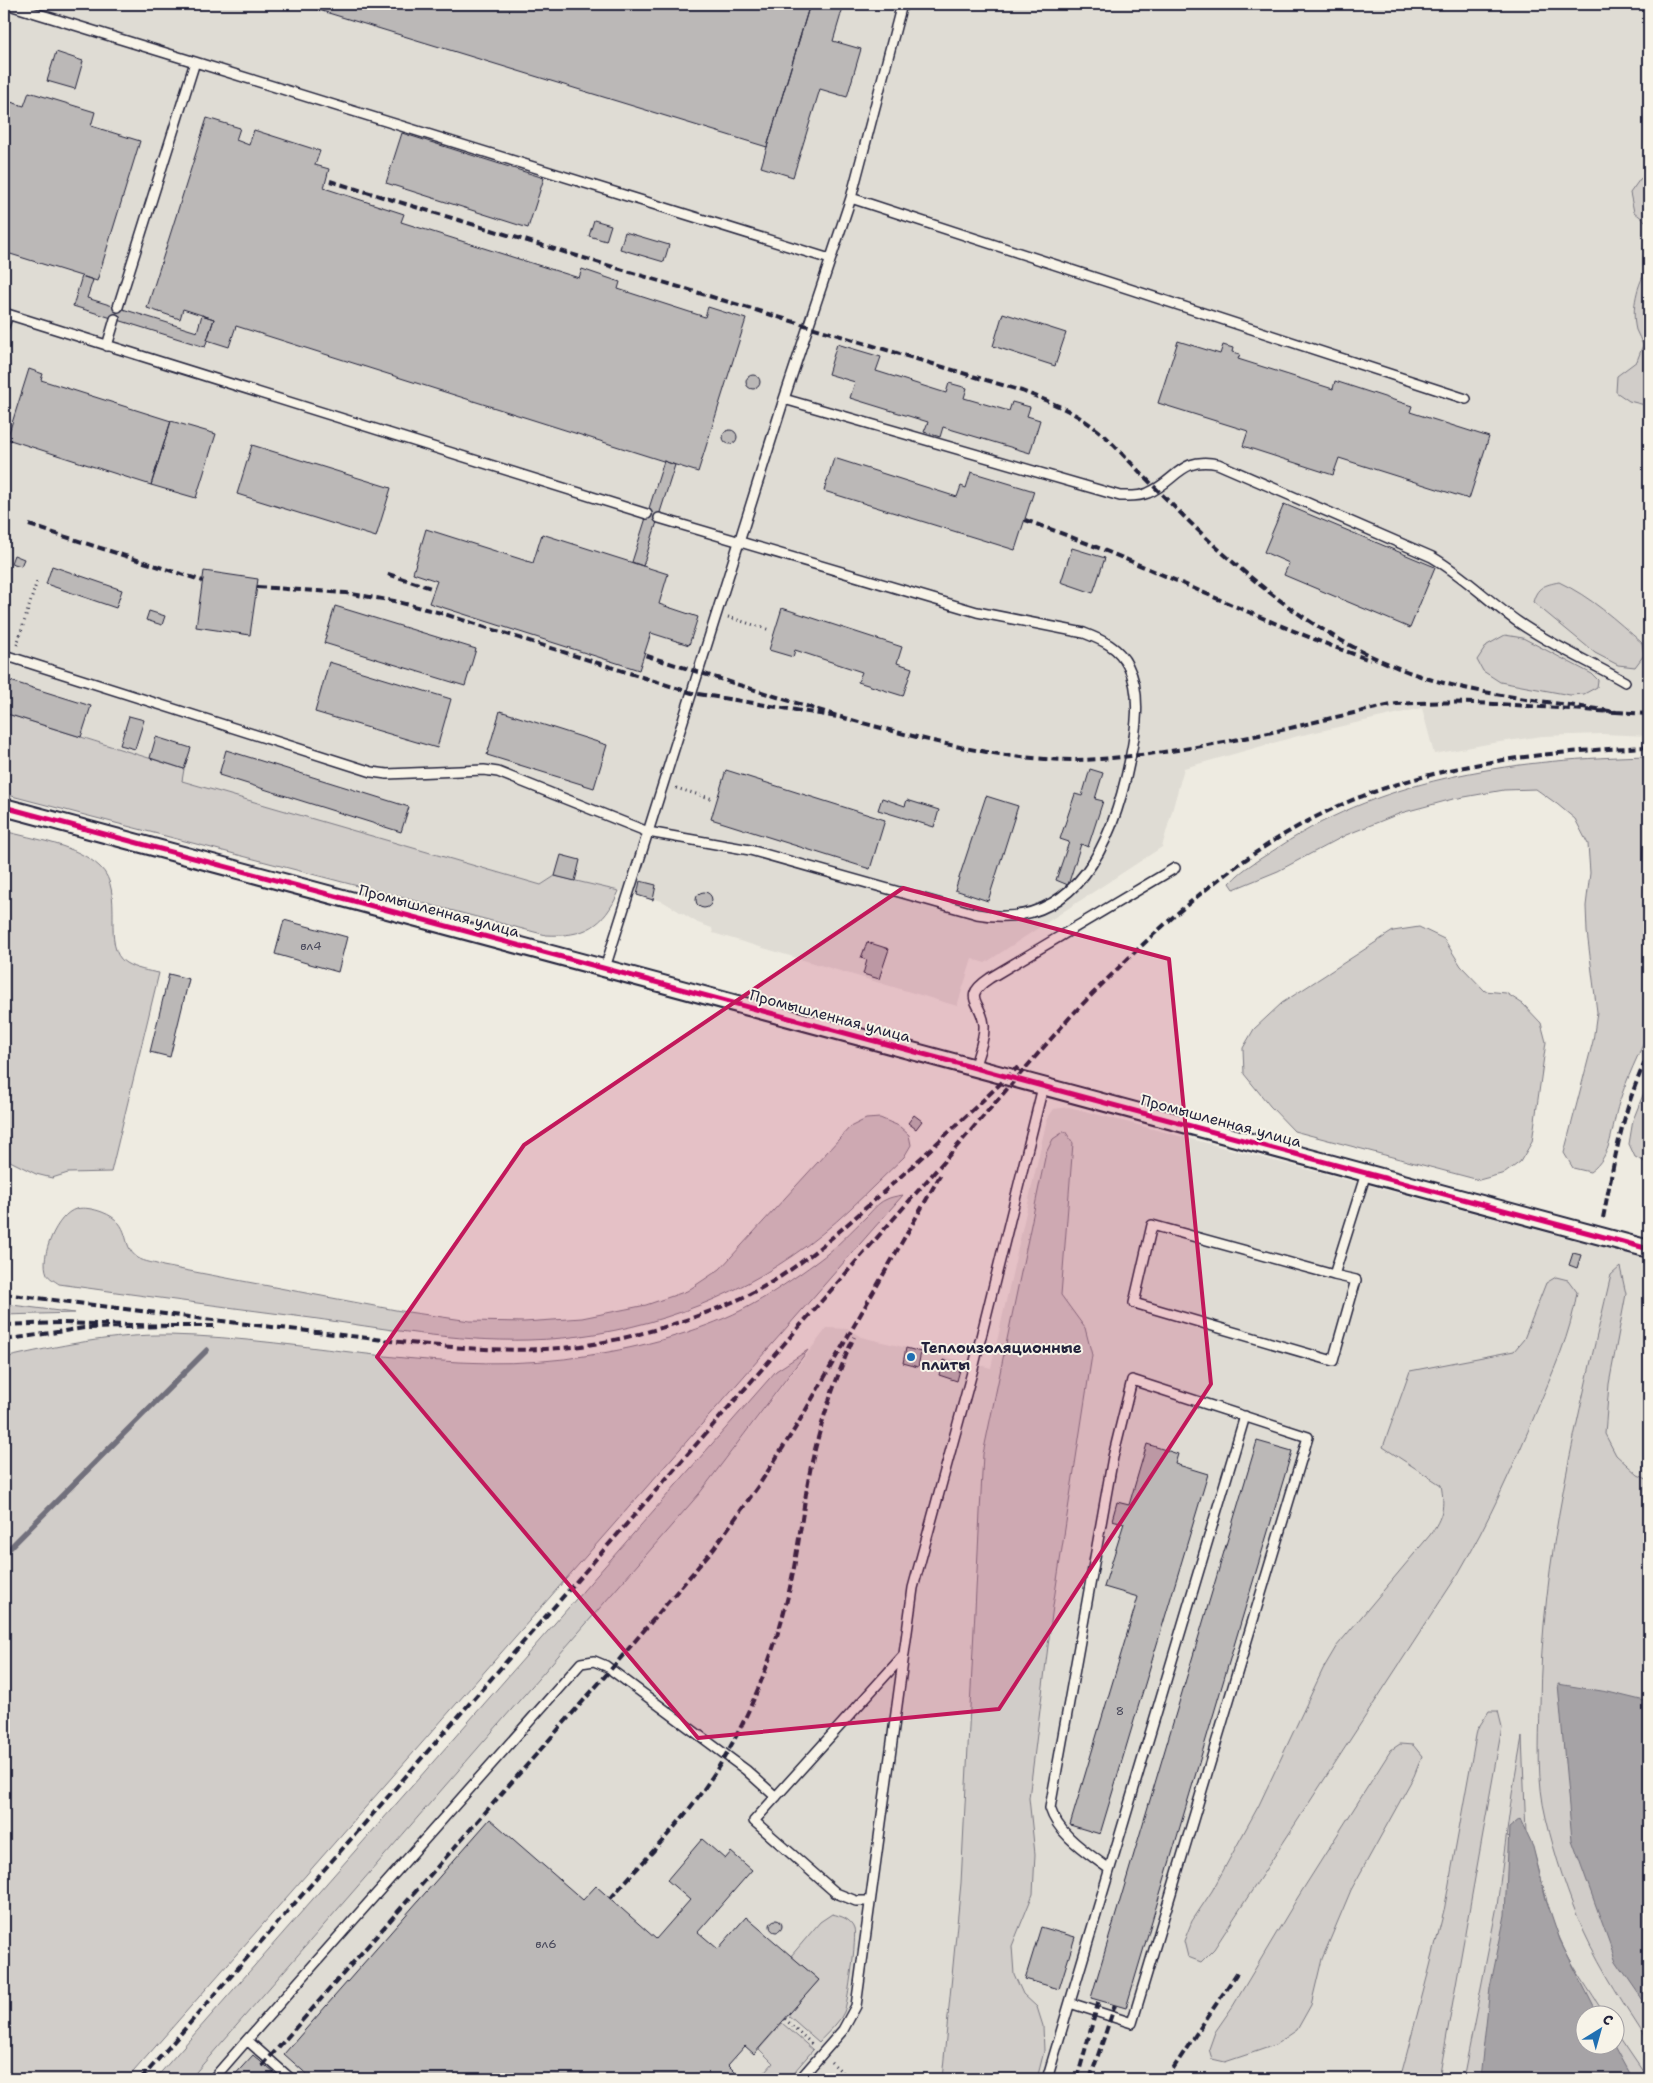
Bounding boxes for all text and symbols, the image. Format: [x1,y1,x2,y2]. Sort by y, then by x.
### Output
street label: Промышленная улица [356,880,522,942]
house number: вл4 [300,938,322,954]
street label: Промышленная улица [747,985,913,1047]
street label: Промышленная улица [1138,1090,1304,1152]
place label: Теплоизоляционные плиты [921,1338,1082,1375]
marker: Теплоизоляционные плиты [905,1351,917,1363]
house number: 8 [1116,1703,1124,1719]
house number: вл6 [535,1936,557,1952]
north arrow [1576,2006,1626,2056]
text: С [1599,2010,1617,2029]

